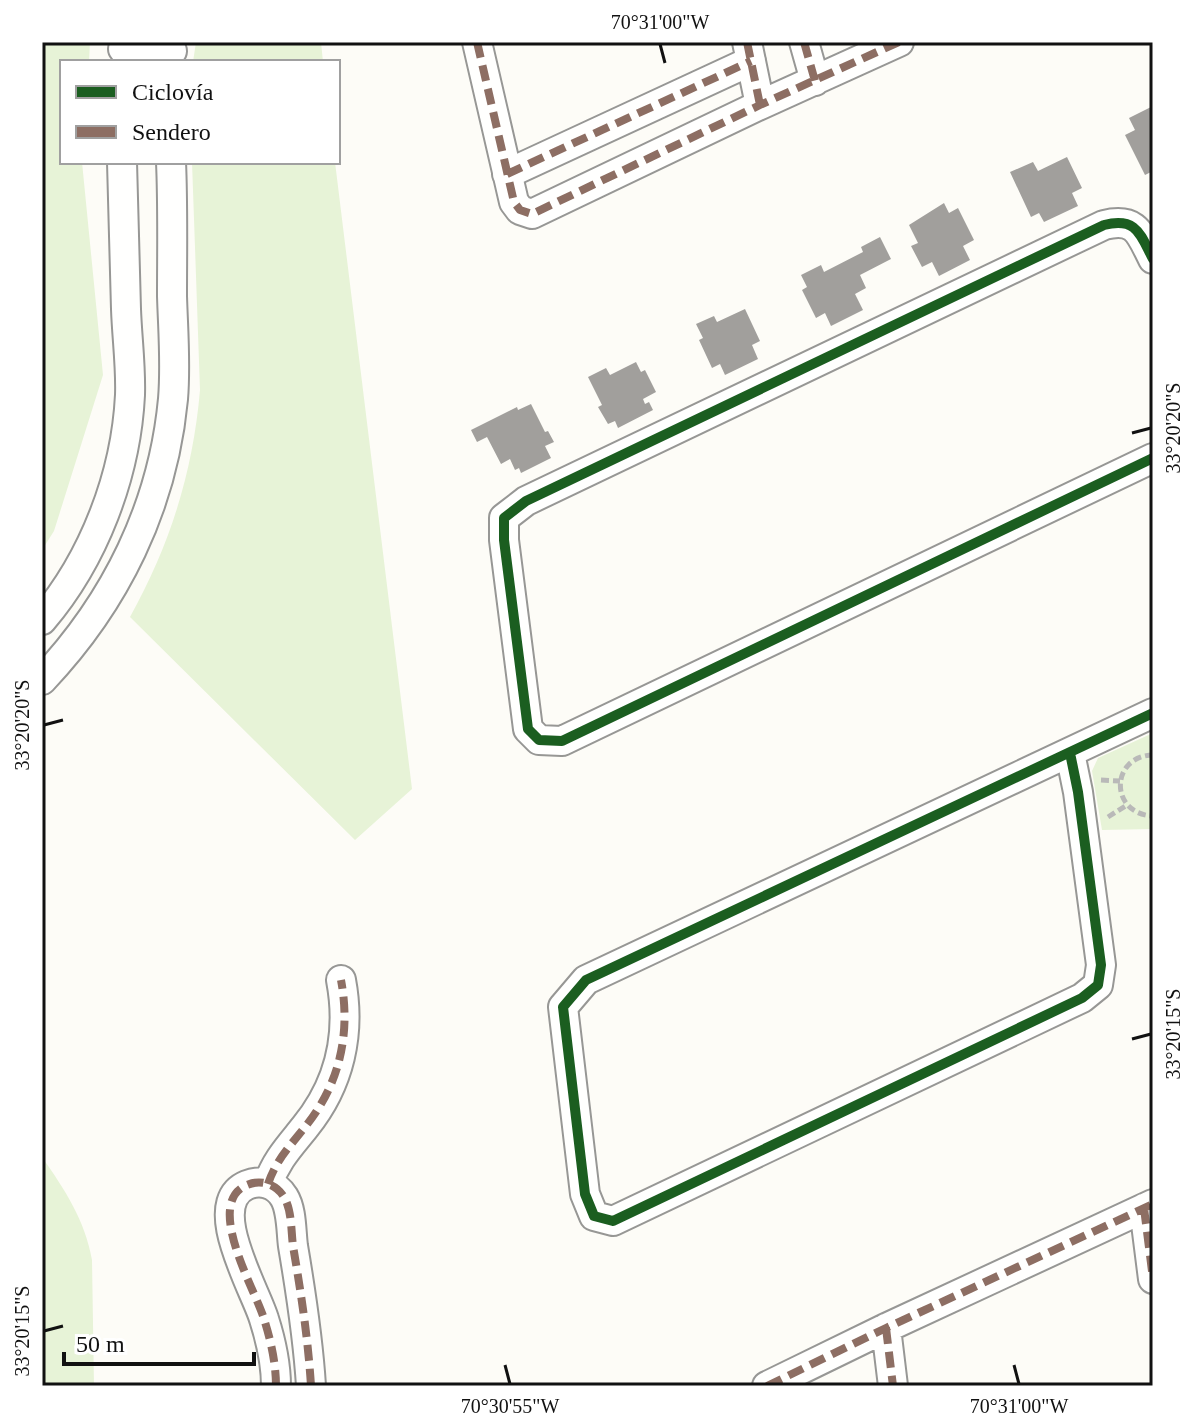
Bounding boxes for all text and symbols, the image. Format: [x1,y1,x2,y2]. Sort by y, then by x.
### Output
text: 70°31'00"W [611,11,709,33]
legend [60,60,340,164]
text: Ciclovía [132,79,214,105]
text: Sendero [132,119,211,145]
text: 33°20'20"S [1162,383,1184,473]
text: 33°20'20"S [11,680,33,770]
text: 33°20'15"S [1162,989,1184,1079]
text: 33°20'15"S [11,1286,33,1376]
scale bar [64,1316,254,1366]
text: 50 m [76,1331,125,1357]
text: 70°30'55"W [461,1395,559,1417]
text: 70°31'00"W [970,1395,1068,1417]

